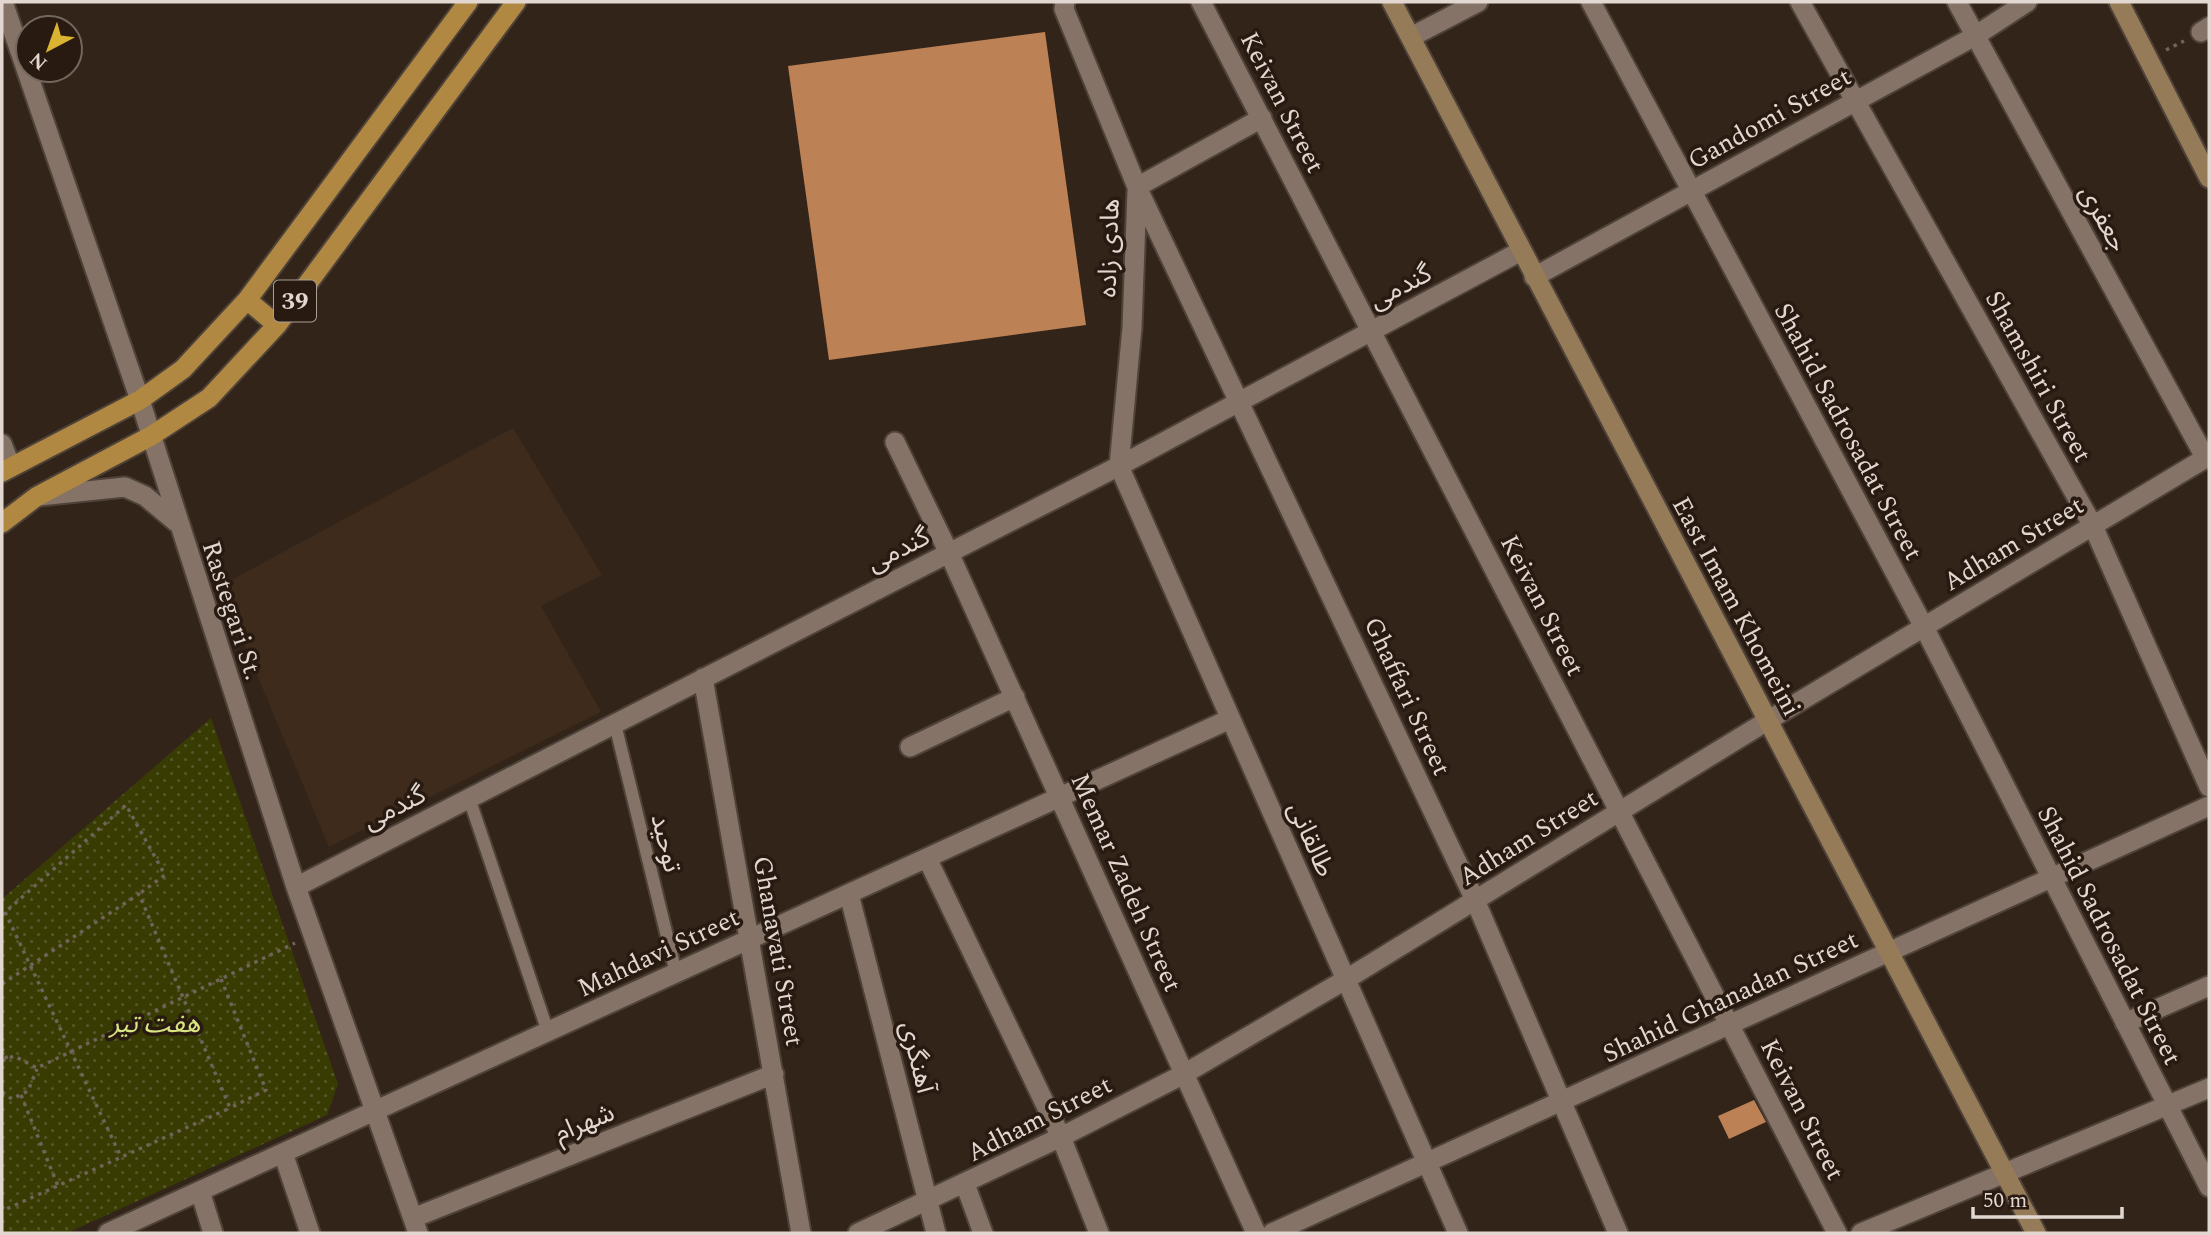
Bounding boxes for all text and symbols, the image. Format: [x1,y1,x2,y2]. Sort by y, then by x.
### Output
north arrow [14,14,84,84]
street label: Keivan Street [1229,25,1335,180]
text: N [23,45,54,77]
street label: Gandomi Street [1680,57,1859,180]
street label: جعفری [2068,177,2138,260]
street label: هادی زاده [1087,198,1131,298]
street label: گندمی [1362,254,1439,320]
road number: 39 [274,280,316,322]
street label: Shamshiri Street [1974,283,2102,470]
street label: Shahid Sadrosadat Street [1763,296,1933,567]
street label: Adham Street [1935,486,2092,602]
street label: East Imam Khomeini [1661,489,1811,724]
street label: گندمی [860,517,937,583]
street label: Keivan Street [1489,528,1595,683]
street label: Rastegari St. [191,536,273,685]
street label: Ghaffari Street [1353,610,1461,782]
street label: Memar Zadeh Street [1060,767,1192,998]
street label: گندمی [356,775,433,841]
street label: Adham Street [1451,779,1606,897]
street label: طالقانی [1277,795,1345,883]
street label: Shahid Sadrosadat Street [2026,799,2192,1072]
street label: توحید [640,810,693,877]
street label: Ghanavati Street [742,853,814,1050]
street label: Mahdavi Street [571,898,746,1008]
street label: Shahid Ghanadan Street [1596,920,1865,1074]
park label: هفت تیر [108,1004,200,1044]
street label: آهنگری [889,1017,946,1099]
street label: Keivan Street [1749,1032,1855,1187]
street label: Adham Street [960,1065,1119,1173]
street label: شهرام [548,1093,621,1153]
scale bar [1973,1176,2122,1220]
text: 50 m [1983,1185,2027,1217]

